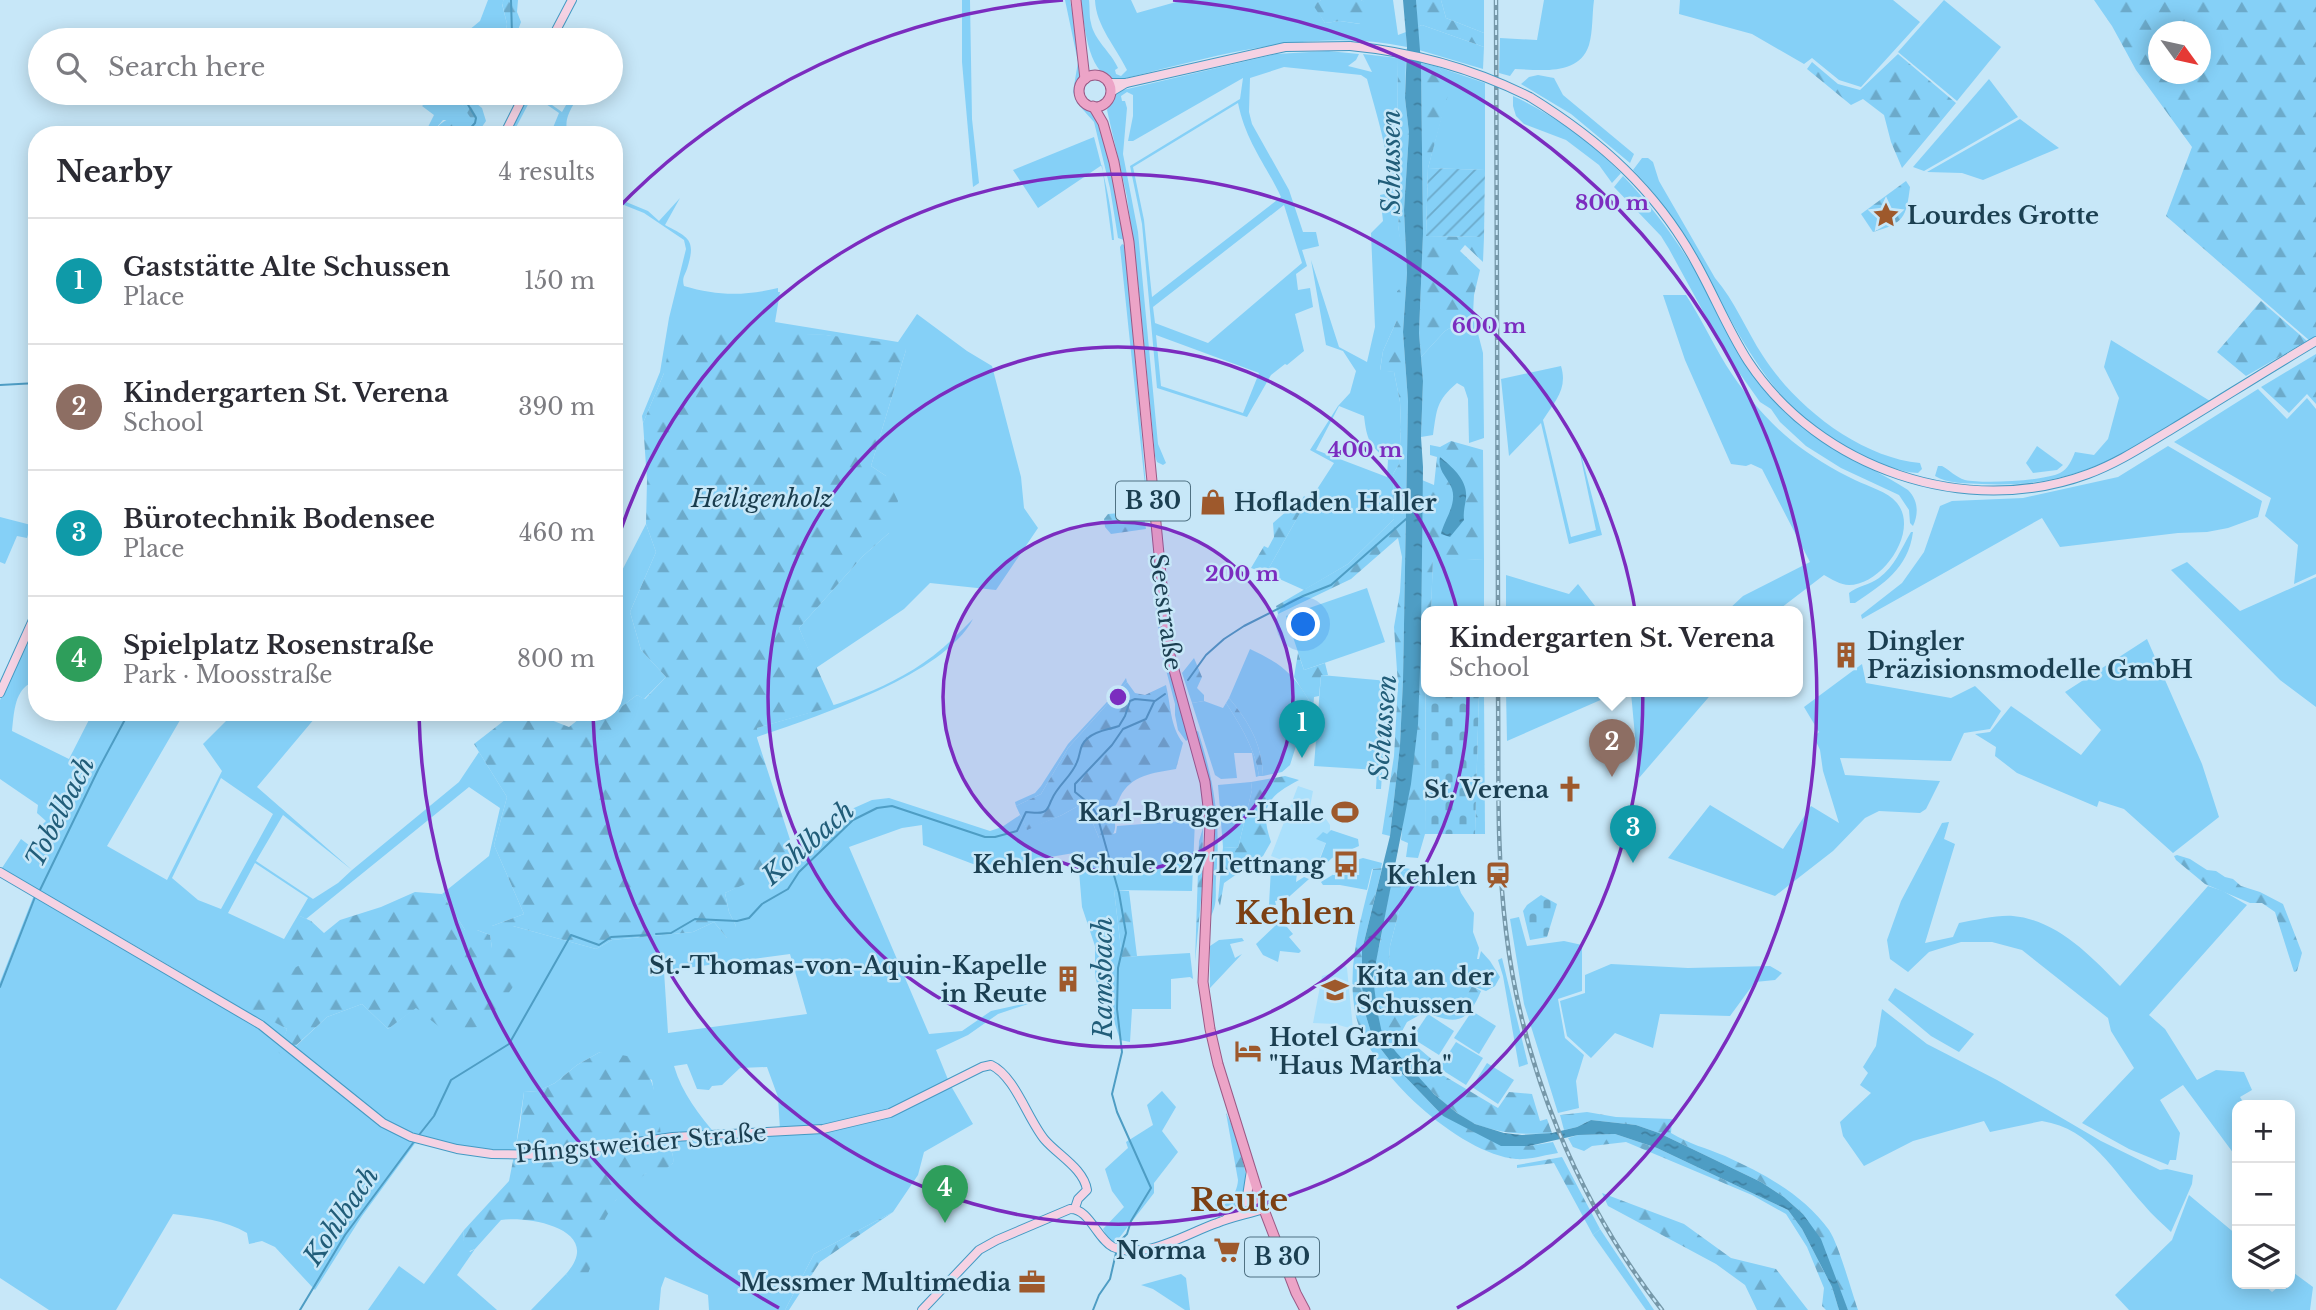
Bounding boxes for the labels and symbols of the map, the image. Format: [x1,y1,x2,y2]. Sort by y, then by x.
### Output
north arrow [2148,21,2211,84]
water label: Schussen [1375,109,1407,215]
text: 800 m [1575,190,1649,216]
place icon: Lourdes Grotte [1871,200,1901,230]
place label: Lourdes Grotte [1907,201,2099,230]
text: 600 m [1452,313,1526,339]
text: 400 m [1328,437,1402,463]
road number: B 30 [1116,481,1190,520]
park label: Heiligenholz [690,484,833,513]
shop icon: Hofladen Haller [1198,487,1228,517]
place label: Hofladen Haller [1234,488,1437,517]
street label: Seestraße [1143,552,1189,672]
text: 200 m [1205,561,1279,587]
your location [1286,607,1320,641]
place label: Dingler Präzisionsmodelle GmbH [1867,627,2193,684]
building icon: Dingler Präzisionsmodelle GmbH [1831,640,1861,670]
water label: Schussen [1362,673,1404,781]
centre of rings [1106,685,1130,709]
pin: 1 [1279,700,1325,758]
pin: 2 [1589,719,1635,777]
water label: Tobelbach [18,751,102,873]
church icon: St. Verena [1555,774,1585,804]
place label: St. Verena [1424,775,1549,804]
water label: Kohlbach [755,794,861,892]
sports icon: Karl-Brugger-Halle [1330,797,1360,827]
place label: Karl-Brugger-Halle [1078,798,1324,827]
pin: 3 [1610,805,1656,863]
bus stop icon: Kehlen Schule 227 Tettnang [1331,849,1361,879]
place label: Kehlen Schule 227 Tettnang [973,850,1326,879]
station icon: Kehlen [1483,860,1513,890]
place label: Kehlen [1387,861,1478,890]
district label: Kehlen [1235,893,1355,933]
water label: Ramsbach [1087,917,1119,1040]
place label: St.-Thomas-von-Aquin-Kapelle in Reute [649,951,1047,1008]
place label: Kita an der Schussen [1356,962,1494,1019]
building icon: St.-Thomas-von-Aquin-Kapelle in Reute [1053,964,1083,994]
school or university icon: Kita an der Schussen [1320,975,1350,1005]
place label: Hotel Garni "Haus Martha" [1269,1023,1452,1080]
hotel icon: Hotel Garni "Haus Martha" [1233,1036,1263,1066]
street label: Pfingstweider Straße [514,1118,768,1168]
water label: Kohlbach [296,1161,386,1272]
pin: 4 [922,1165,968,1223]
district label: Reute [1190,1180,1288,1220]
supermarket icon: Norma [1212,1235,1242,1265]
place label: Norma [1116,1236,1206,1265]
road number: B 30 [1245,1238,1319,1276]
office icon: Messmer Multimedia [1017,1267,1047,1297]
place label: Messmer Multimedia [739,1268,1011,1297]

